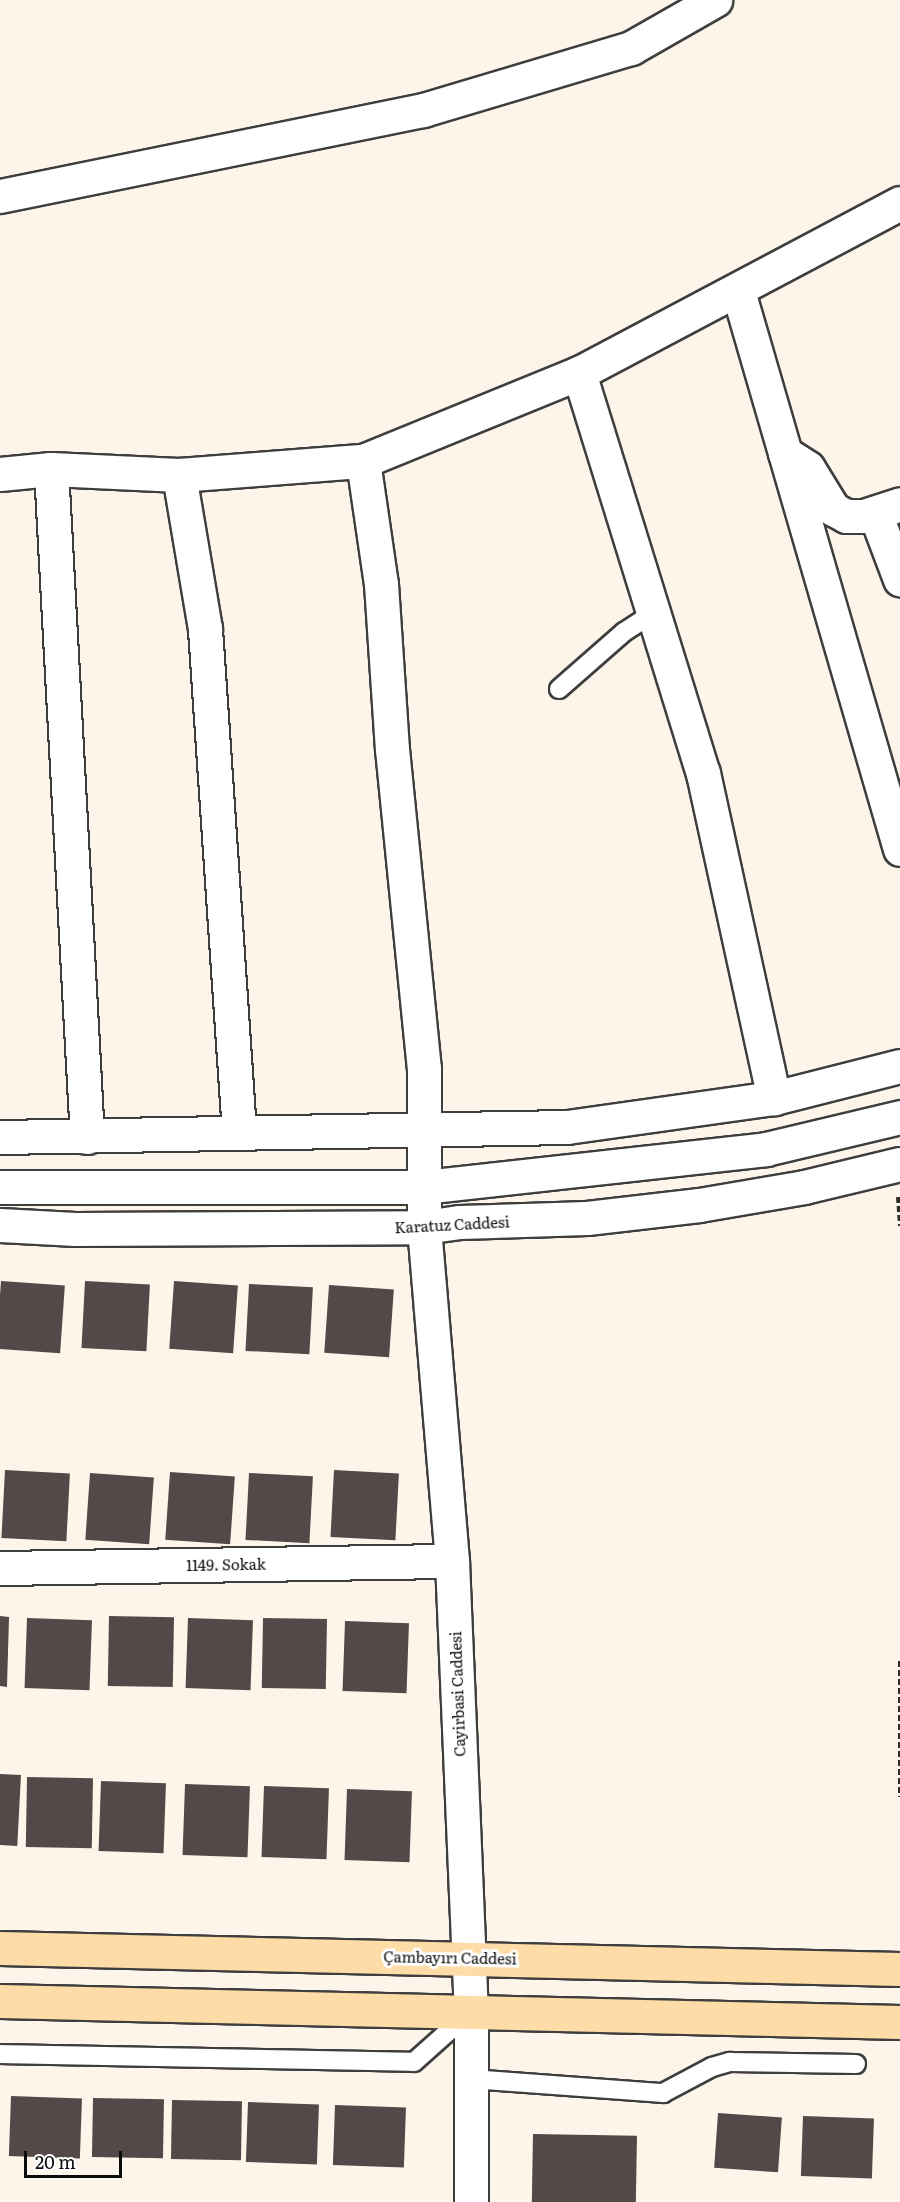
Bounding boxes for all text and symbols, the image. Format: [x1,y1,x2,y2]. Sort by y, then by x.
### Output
street label: Karatuz Caddesi [394,1212,510,1236]
street label: 1149. Sokak [186,1554,266,1574]
street label: Cayirbasi Caddesi [446,1631,468,1757]
street label: Çambayırı Caddesi [383,1947,517,1967]
scale bar [27,2139,124,2177]
text: 20 m [35,2148,76,2175]

